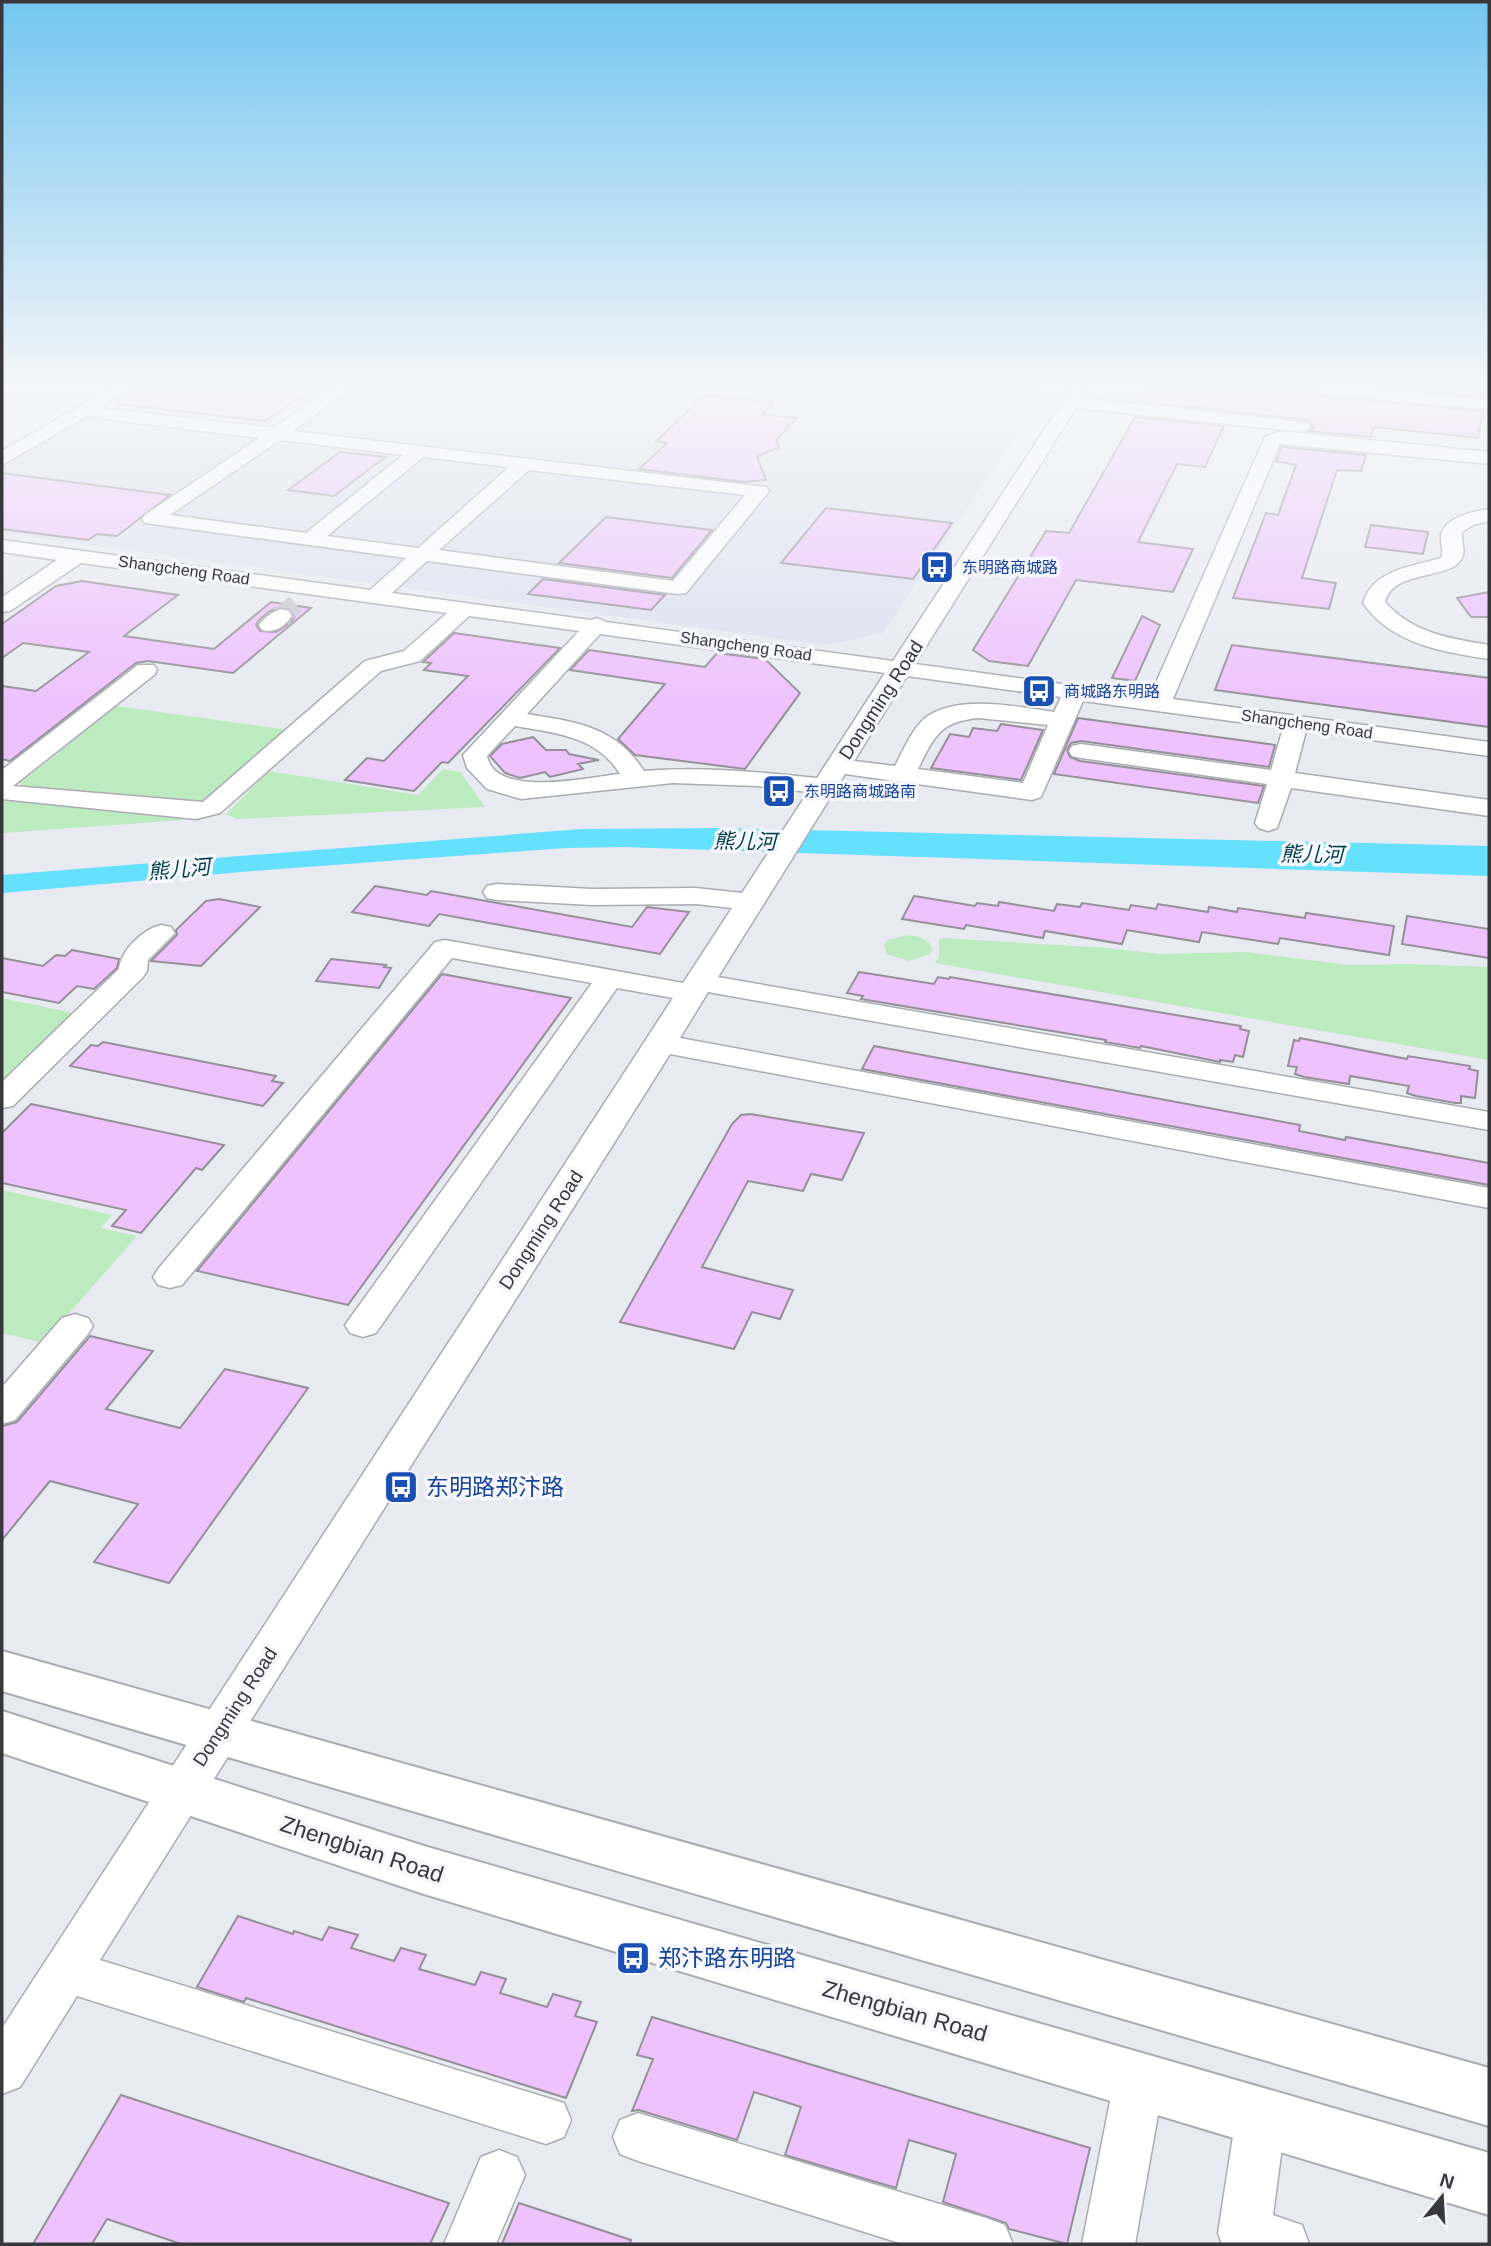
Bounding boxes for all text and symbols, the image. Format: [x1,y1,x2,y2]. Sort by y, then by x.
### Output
bus stop icon: 东明路商城路 [918,548,956,586]
street label: Shangcheng Road [117,552,251,588]
place label: 东明路商城路 [962,559,1058,576]
street label: Shangcheng Road [679,628,813,664]
street label: Dongming Road [835,637,927,763]
bus stop icon: 商城路东明路 [1020,672,1058,710]
place label: 商城路东明路 [1064,683,1160,700]
street label: Shangcheng Road [1240,706,1374,742]
bus stop icon: 东明路商城路南 [760,772,798,810]
place label: 东明路商城路南 [804,783,916,800]
water label: 熊儿河 [713,829,781,853]
water label: 熊儿河 [1280,842,1348,866]
water label: 熊儿河 [147,854,215,883]
street label: Dongming Road [495,1167,587,1293]
bus stop icon: 东明路郑汴路 [382,1468,420,1506]
place label: 东明路郑汴路 [426,1474,564,1500]
street label: Dongming Road [189,1644,281,1770]
street label: Zhengbian Road [277,1810,447,1888]
bus stop icon: 郑汴路东明路 [614,1939,652,1977]
place label: 郑汴路东明路 [658,1945,796,1971]
street label: Zhengbian Road [820,1975,990,2047]
north arrow [1407,2162,1477,2232]
text: N [1437,2169,1457,2193]

